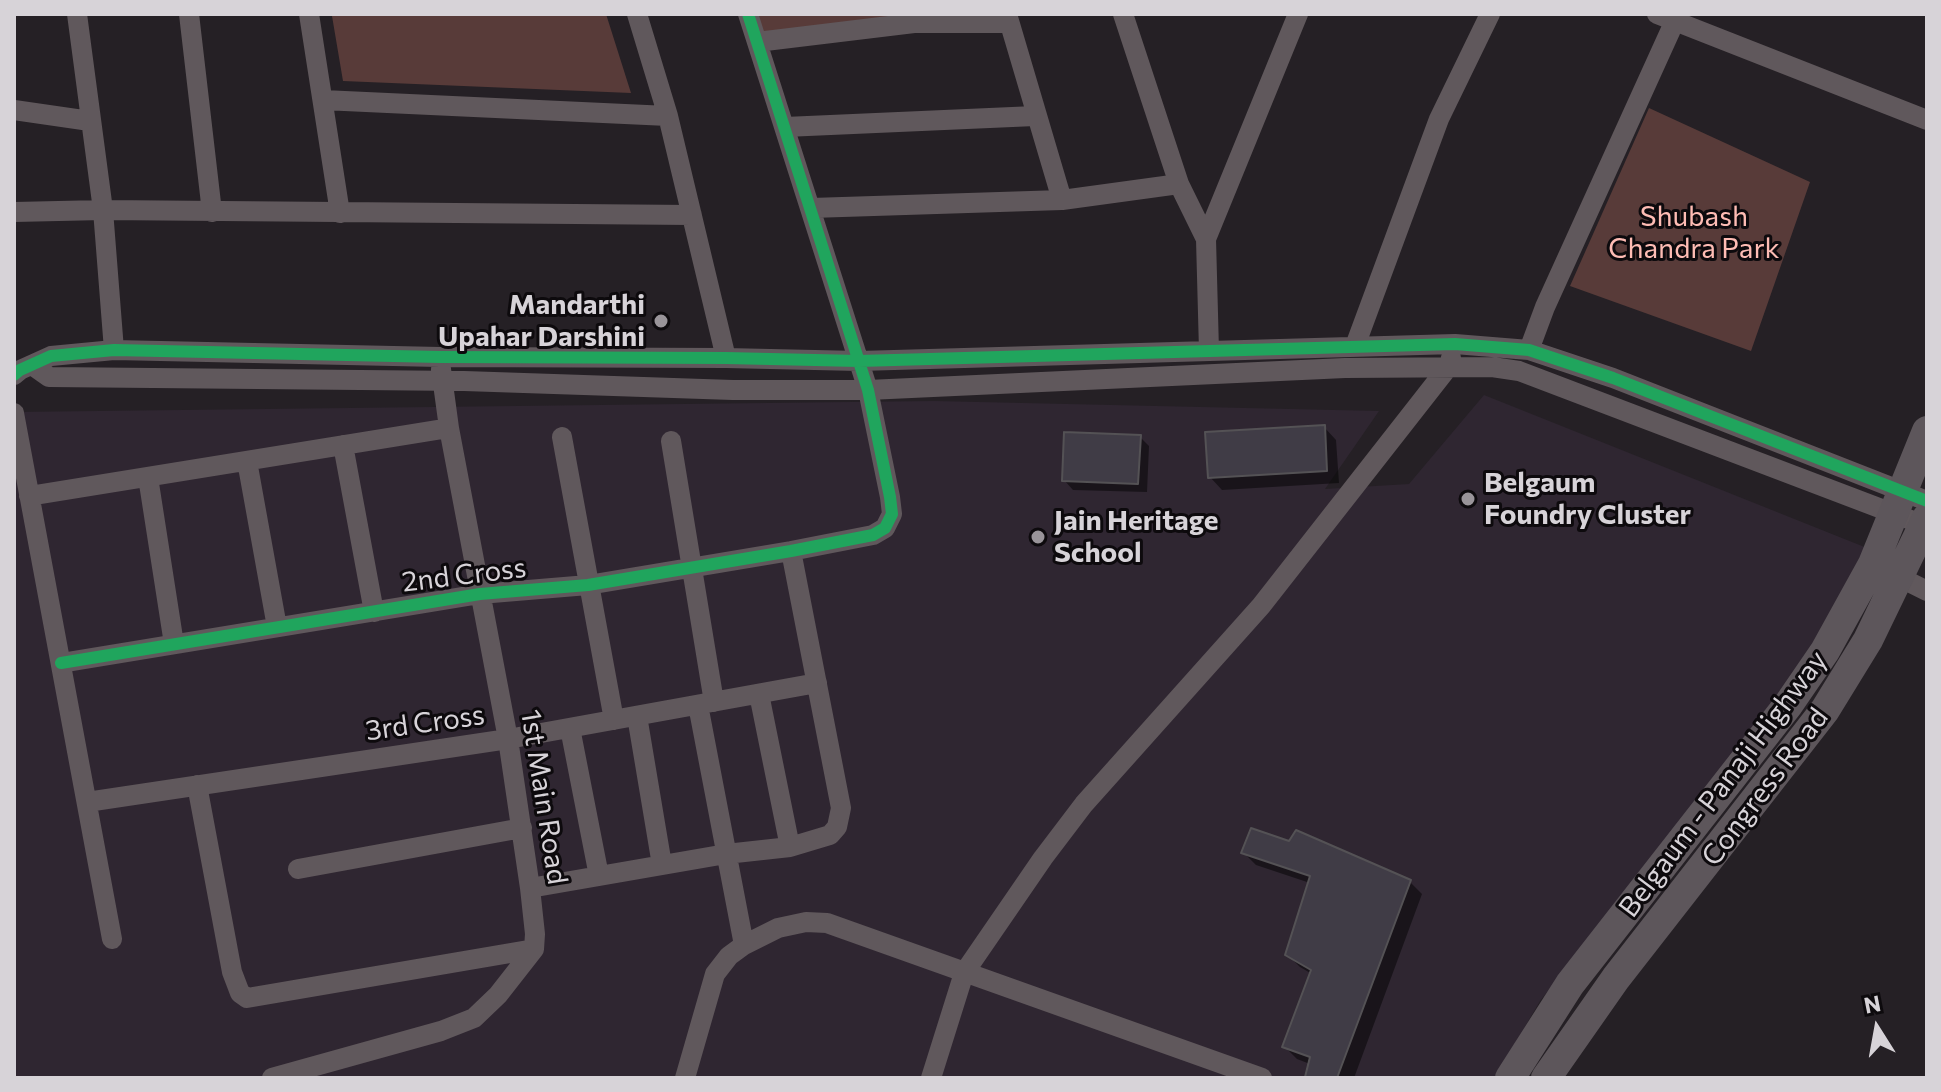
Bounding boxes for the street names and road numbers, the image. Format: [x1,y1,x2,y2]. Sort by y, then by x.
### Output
street label: 2nd Cross [400,551,528,599]
street label: Belgaum - Panaji Highway [1612,644,1834,924]
street label: 3rd Cross [363,698,487,748]
street label: Congress Road [1695,702,1835,872]
street label: 1st Main Road [514,707,574,887]

